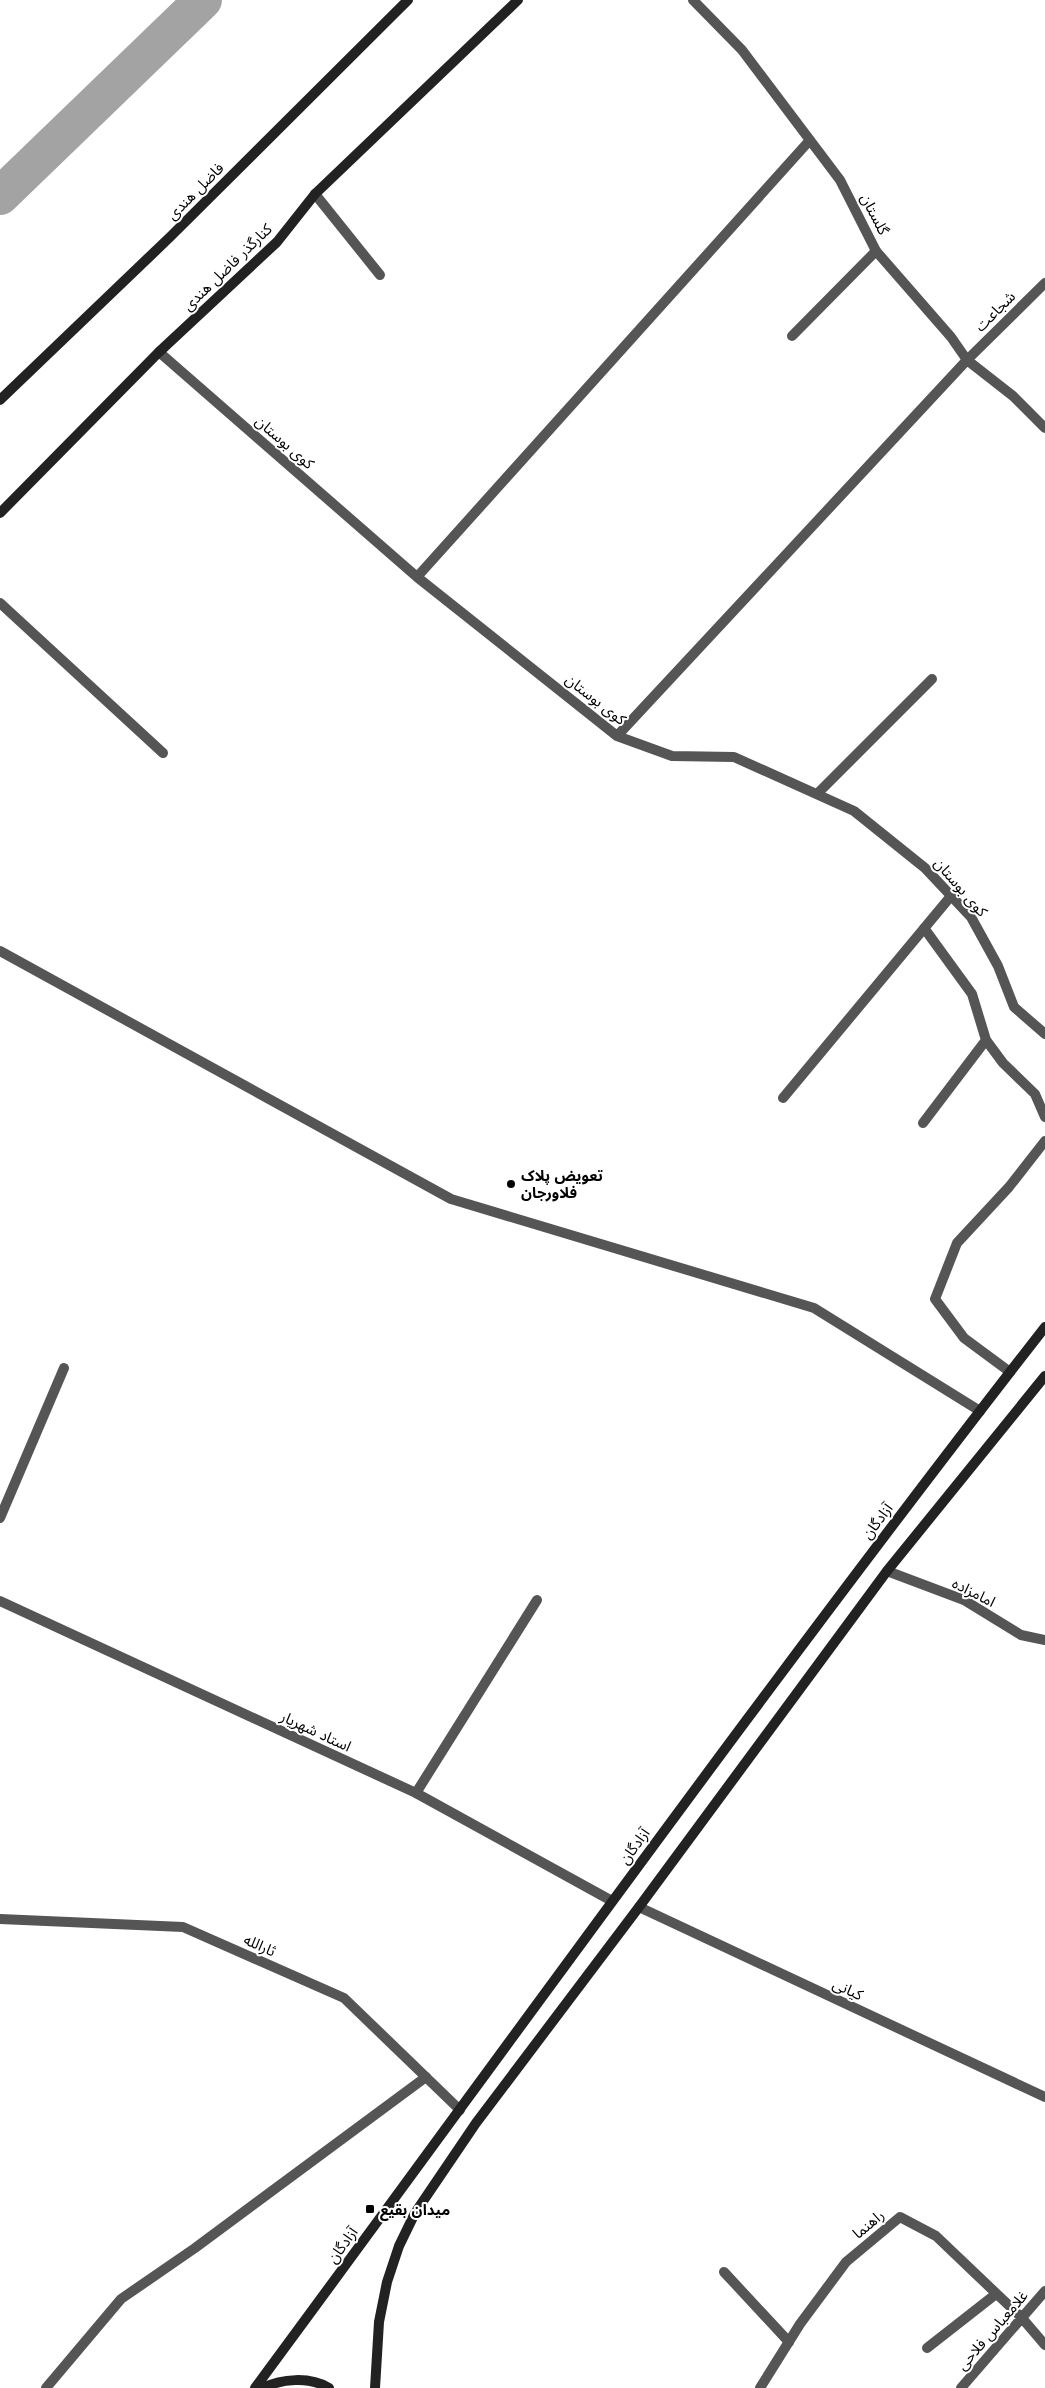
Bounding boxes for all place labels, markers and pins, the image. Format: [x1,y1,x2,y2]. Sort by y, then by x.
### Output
place label: تعویض پلاک فلاورجان [521,1167,604,1202]
marker: تعویض پلاک فلاورجان [505,1178,517,1190]
place label: میدان بقیع [380,2201,450,2221]
marker: میدان بقیع [364,2203,376,2215]

